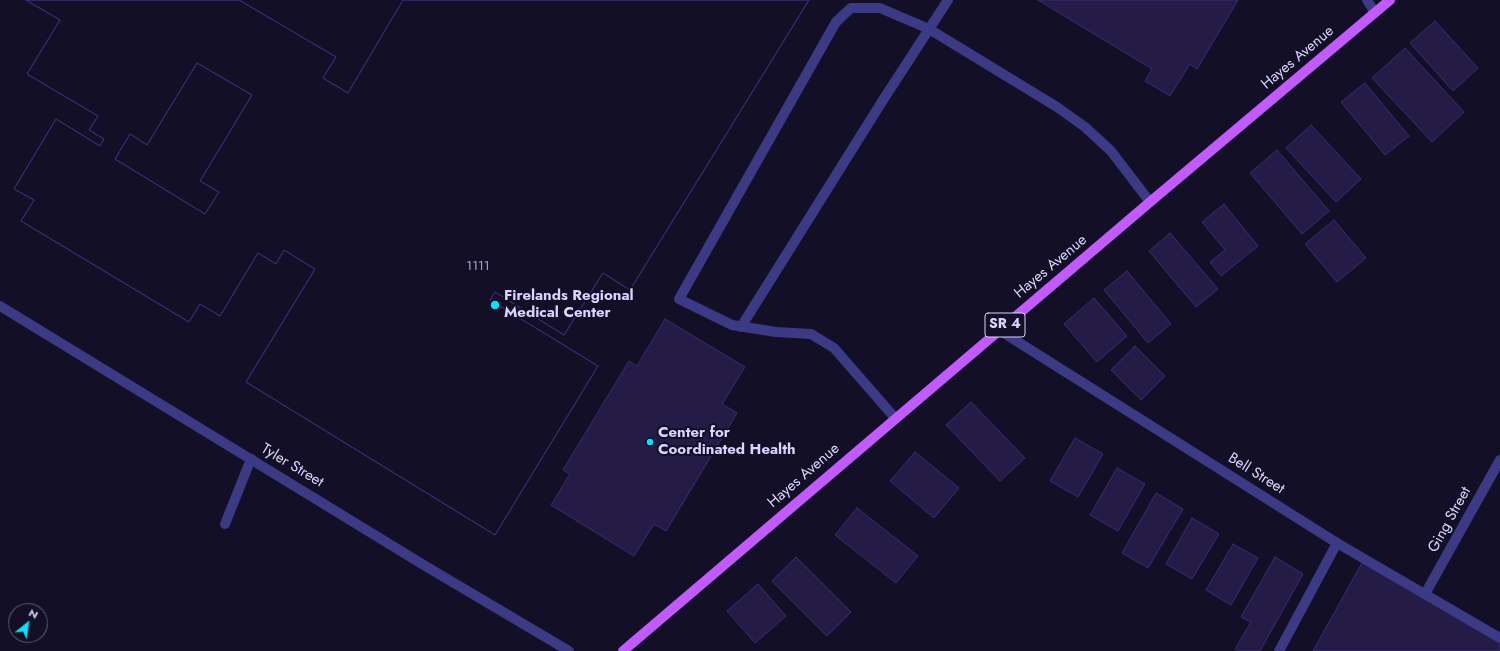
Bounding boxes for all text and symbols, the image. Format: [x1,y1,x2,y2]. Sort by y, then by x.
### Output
street label: Hayes Avenue [1258,22,1338,94]
street label: Hayes Avenue [1011,231,1091,303]
house number: 1111 [466,259,490,275]
place label: Firelands Regional Medical Center [504,287,634,322]
marker: Firelands Regional Medical Center [489,299,501,311]
road number: SR 4 [985,313,1025,337]
place label: Center for Coordinated Health [658,424,795,459]
marker: Center for Coordinated Health [645,437,655,447]
street label: Tyler Street [257,440,327,492]
street label: Hayes Avenue [764,440,844,512]
street label: Bell Street [1224,450,1288,498]
street label: Ging Street [1425,484,1475,556]
north arrow [8,603,48,643]
text: N [26,604,41,623]

